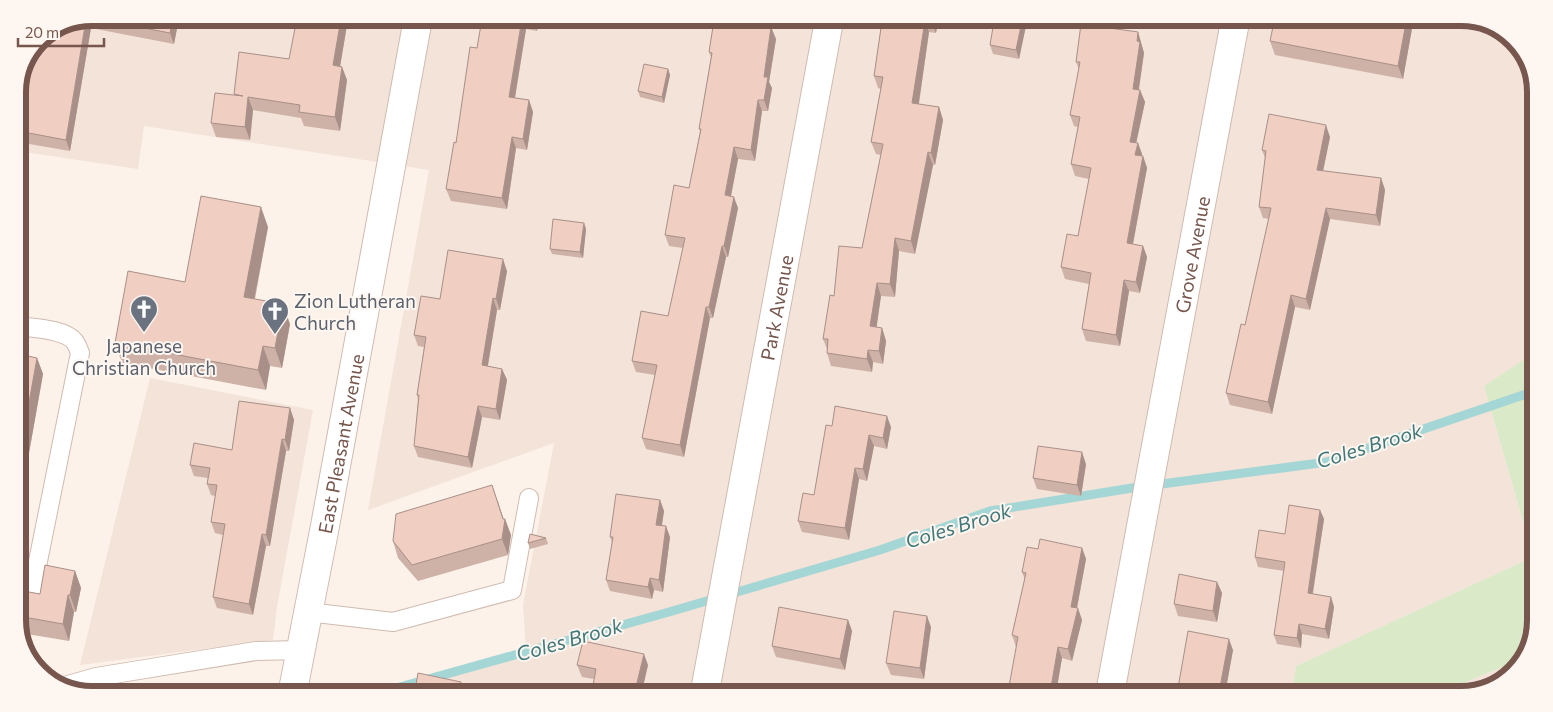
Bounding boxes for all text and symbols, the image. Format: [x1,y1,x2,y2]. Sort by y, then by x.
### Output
scale bar [18,15,104,47]
text: 20 m [25,23,59,41]
street label: Grove Avenue [1170,194,1214,315]
street label: Park Avenue [755,253,797,362]
place label: Zion Lutheran Church [294,289,416,334]
church icon: Japanese Christian Church [129,294,159,333]
church icon: Zion Lutheran Church [260,296,290,335]
place label: Japanese Christian Church [72,334,216,379]
street label: East Pleasant Avenue [312,352,368,535]
water label: Coles Brook [1313,417,1426,472]
water label: Coles Brook [902,497,1015,552]
water label: Coles Brook [513,612,626,666]

